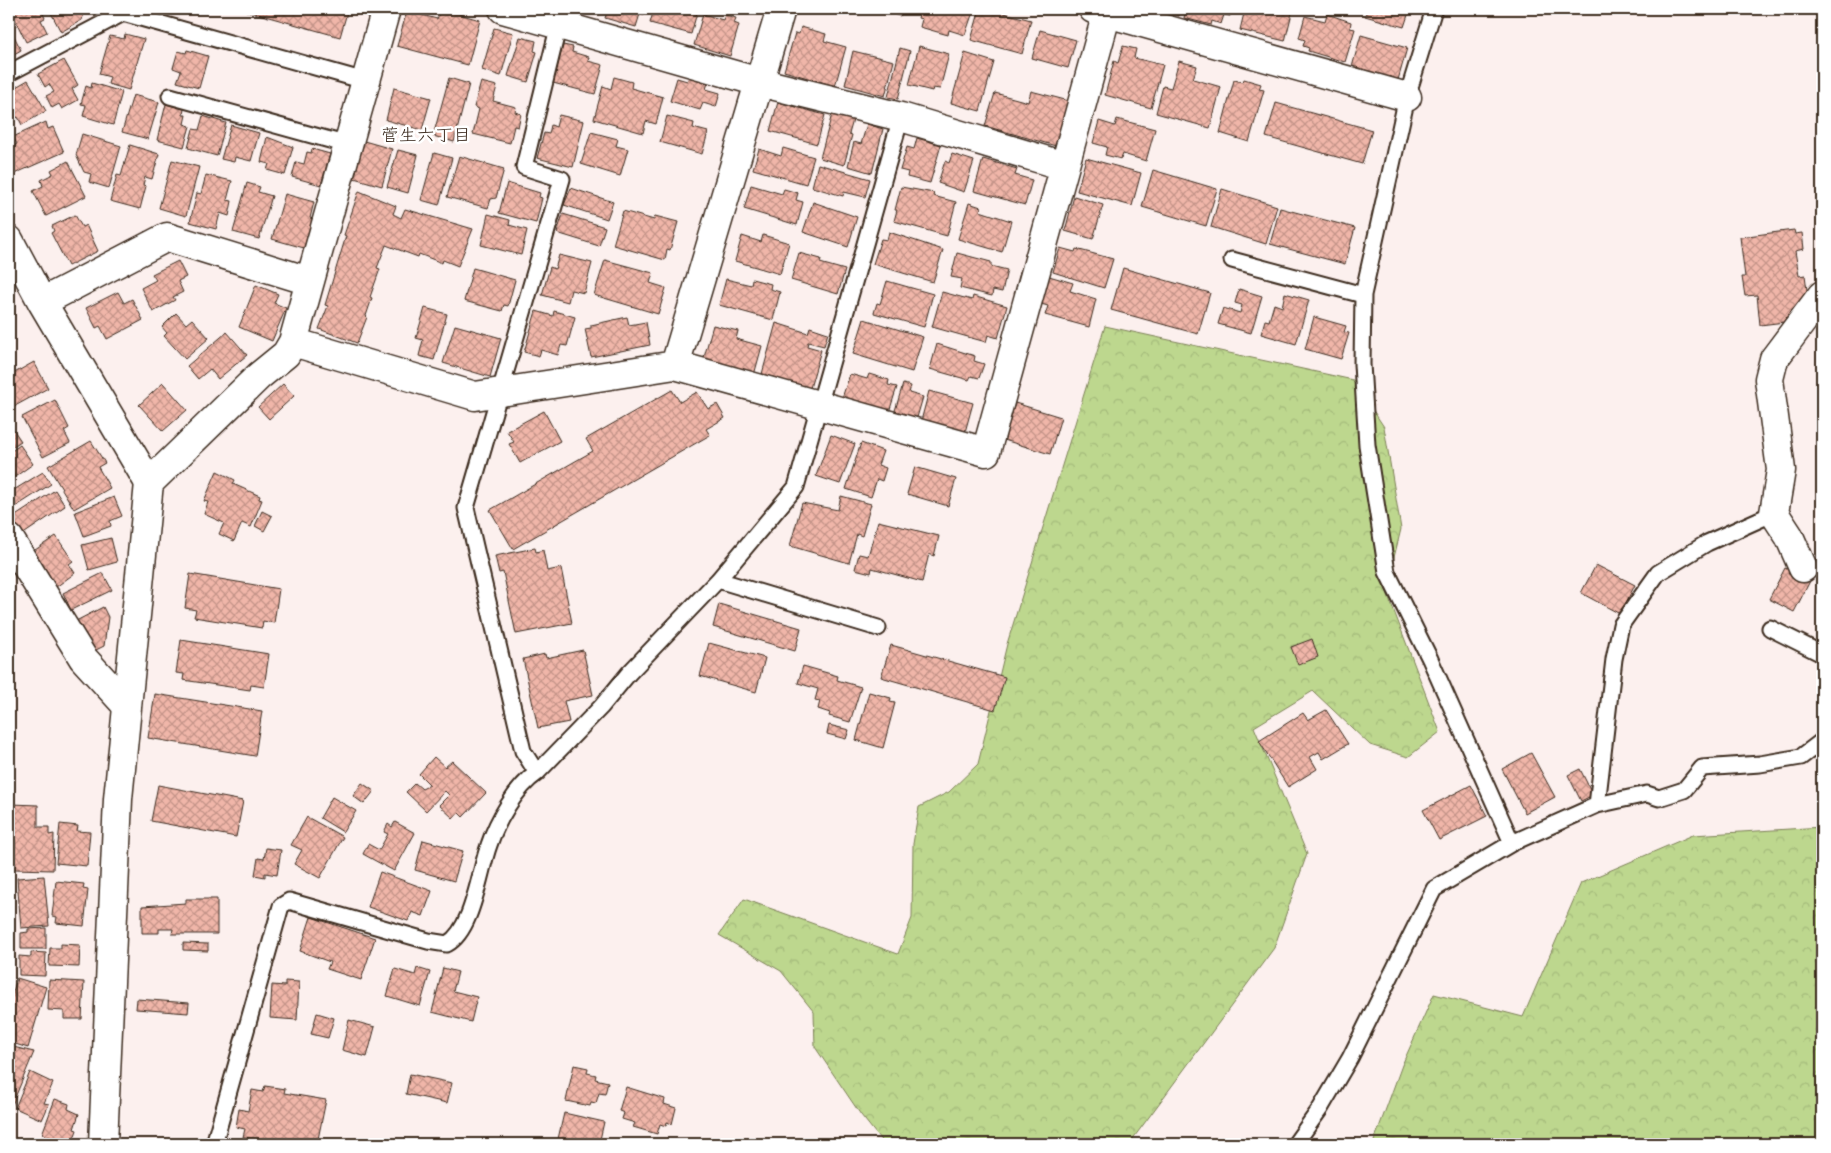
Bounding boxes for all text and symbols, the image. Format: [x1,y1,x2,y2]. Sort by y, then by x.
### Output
district label: 菅生六丁目 [381,125,471,150]

